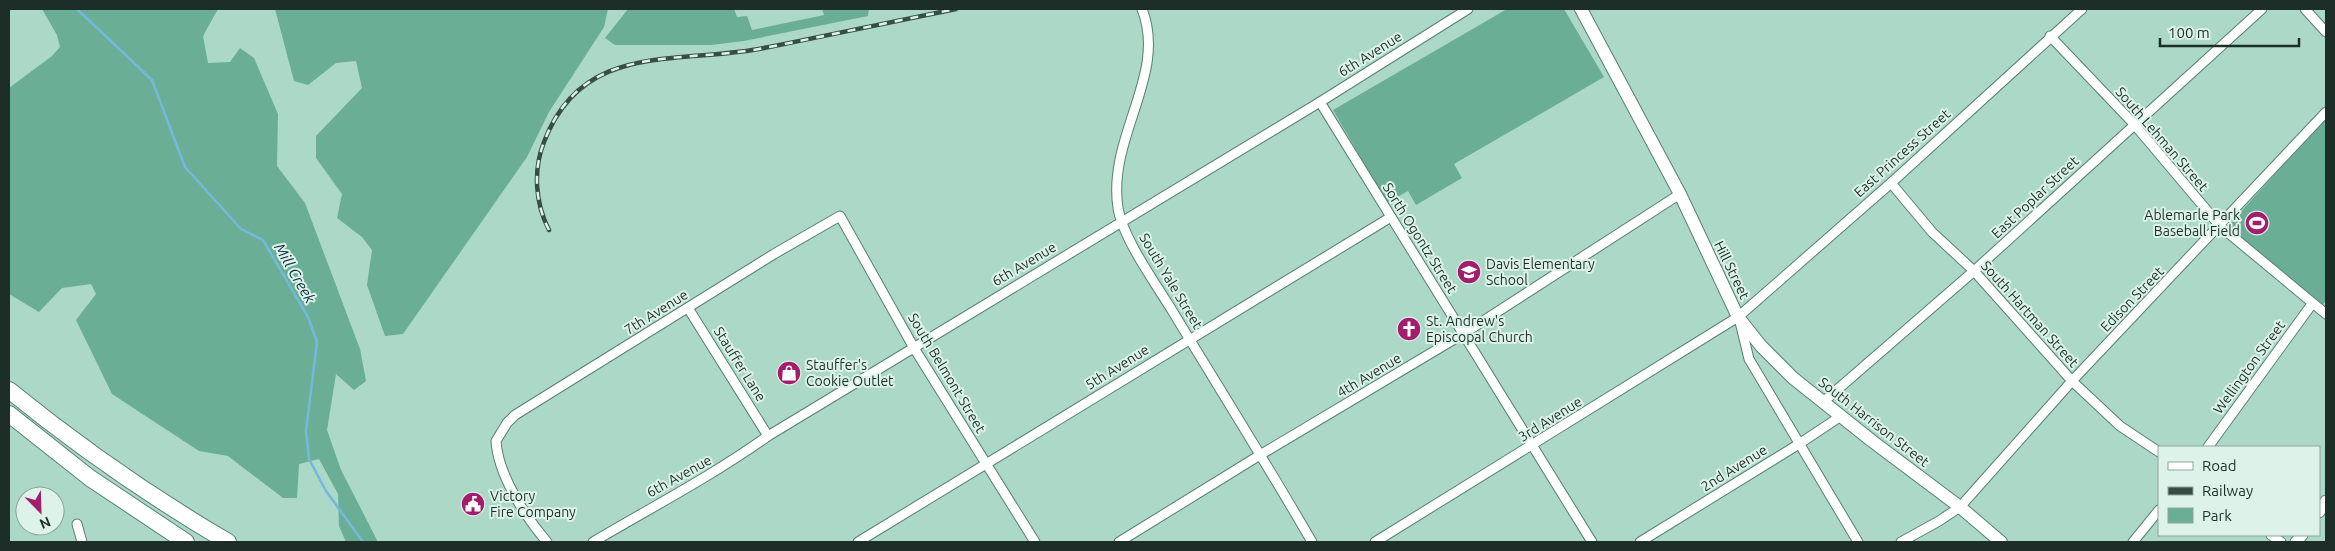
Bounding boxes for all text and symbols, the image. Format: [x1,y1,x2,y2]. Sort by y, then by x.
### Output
scale bar [2160,15,2299,47]
text: 100 m [2168,24,2210,41]
street label: 6th Avenue [1335,28,1405,80]
street label: South Lehman Street [2112,84,2212,195]
street label: East Princess Street [1851,105,1954,200]
street label: East Poplar Street [1988,152,2082,241]
street label: Sorth Ogontz Street [1380,180,1461,296]
place label: Ablemarle Park Baseball Field [2144,207,2240,239]
sports icon: Ablemarle Park Baseball Field [2244,210,2270,236]
street label: South Yale Street [1136,230,1206,332]
street label: Hill Street [1711,238,1753,302]
street label: 6th Avenue [989,239,1059,289]
water label: Mill Creek [271,240,319,306]
place label: Davis Elementary School [1486,256,1595,288]
street label: South Hartman Street [1978,258,2082,371]
school or university icon: Davis Elementary School [1456,259,1482,285]
street label: Edison Street [2097,263,2167,335]
street label: 7th Avenue [621,286,691,338]
street label: South Belmont Street [905,310,989,436]
place label: St. Andrew's Episcopal Church [1426,313,1533,345]
church icon: St. Andrew's Episcopal Church [1396,316,1422,342]
street label: Wellington Street [2210,317,2288,417]
street label: Stauffer Lane [711,324,769,404]
street label: 5th Avenue [1082,341,1152,393]
street label: 4th Avenue [1334,350,1404,400]
place label: Stauffer's Cookie Outlet [806,357,894,389]
shop icon: Stauffer's Cookie Outlet [776,360,802,386]
street label: South Harrison Street [1816,374,1933,470]
street label: 3rd Avenue [1515,393,1585,445]
street label: 2nd Avenue [1698,441,1770,495]
legend [2158,446,2320,536]
street label: 6th Avenue [644,452,714,500]
text: Road [2202,457,2237,474]
text: Railway [2202,482,2253,499]
north arrow [15,486,65,536]
place label: Victory Fire Company [490,488,576,520]
public building icon: Victory Fire Company [460,491,486,517]
text: Park [2202,507,2232,524]
text: N [37,514,53,532]

